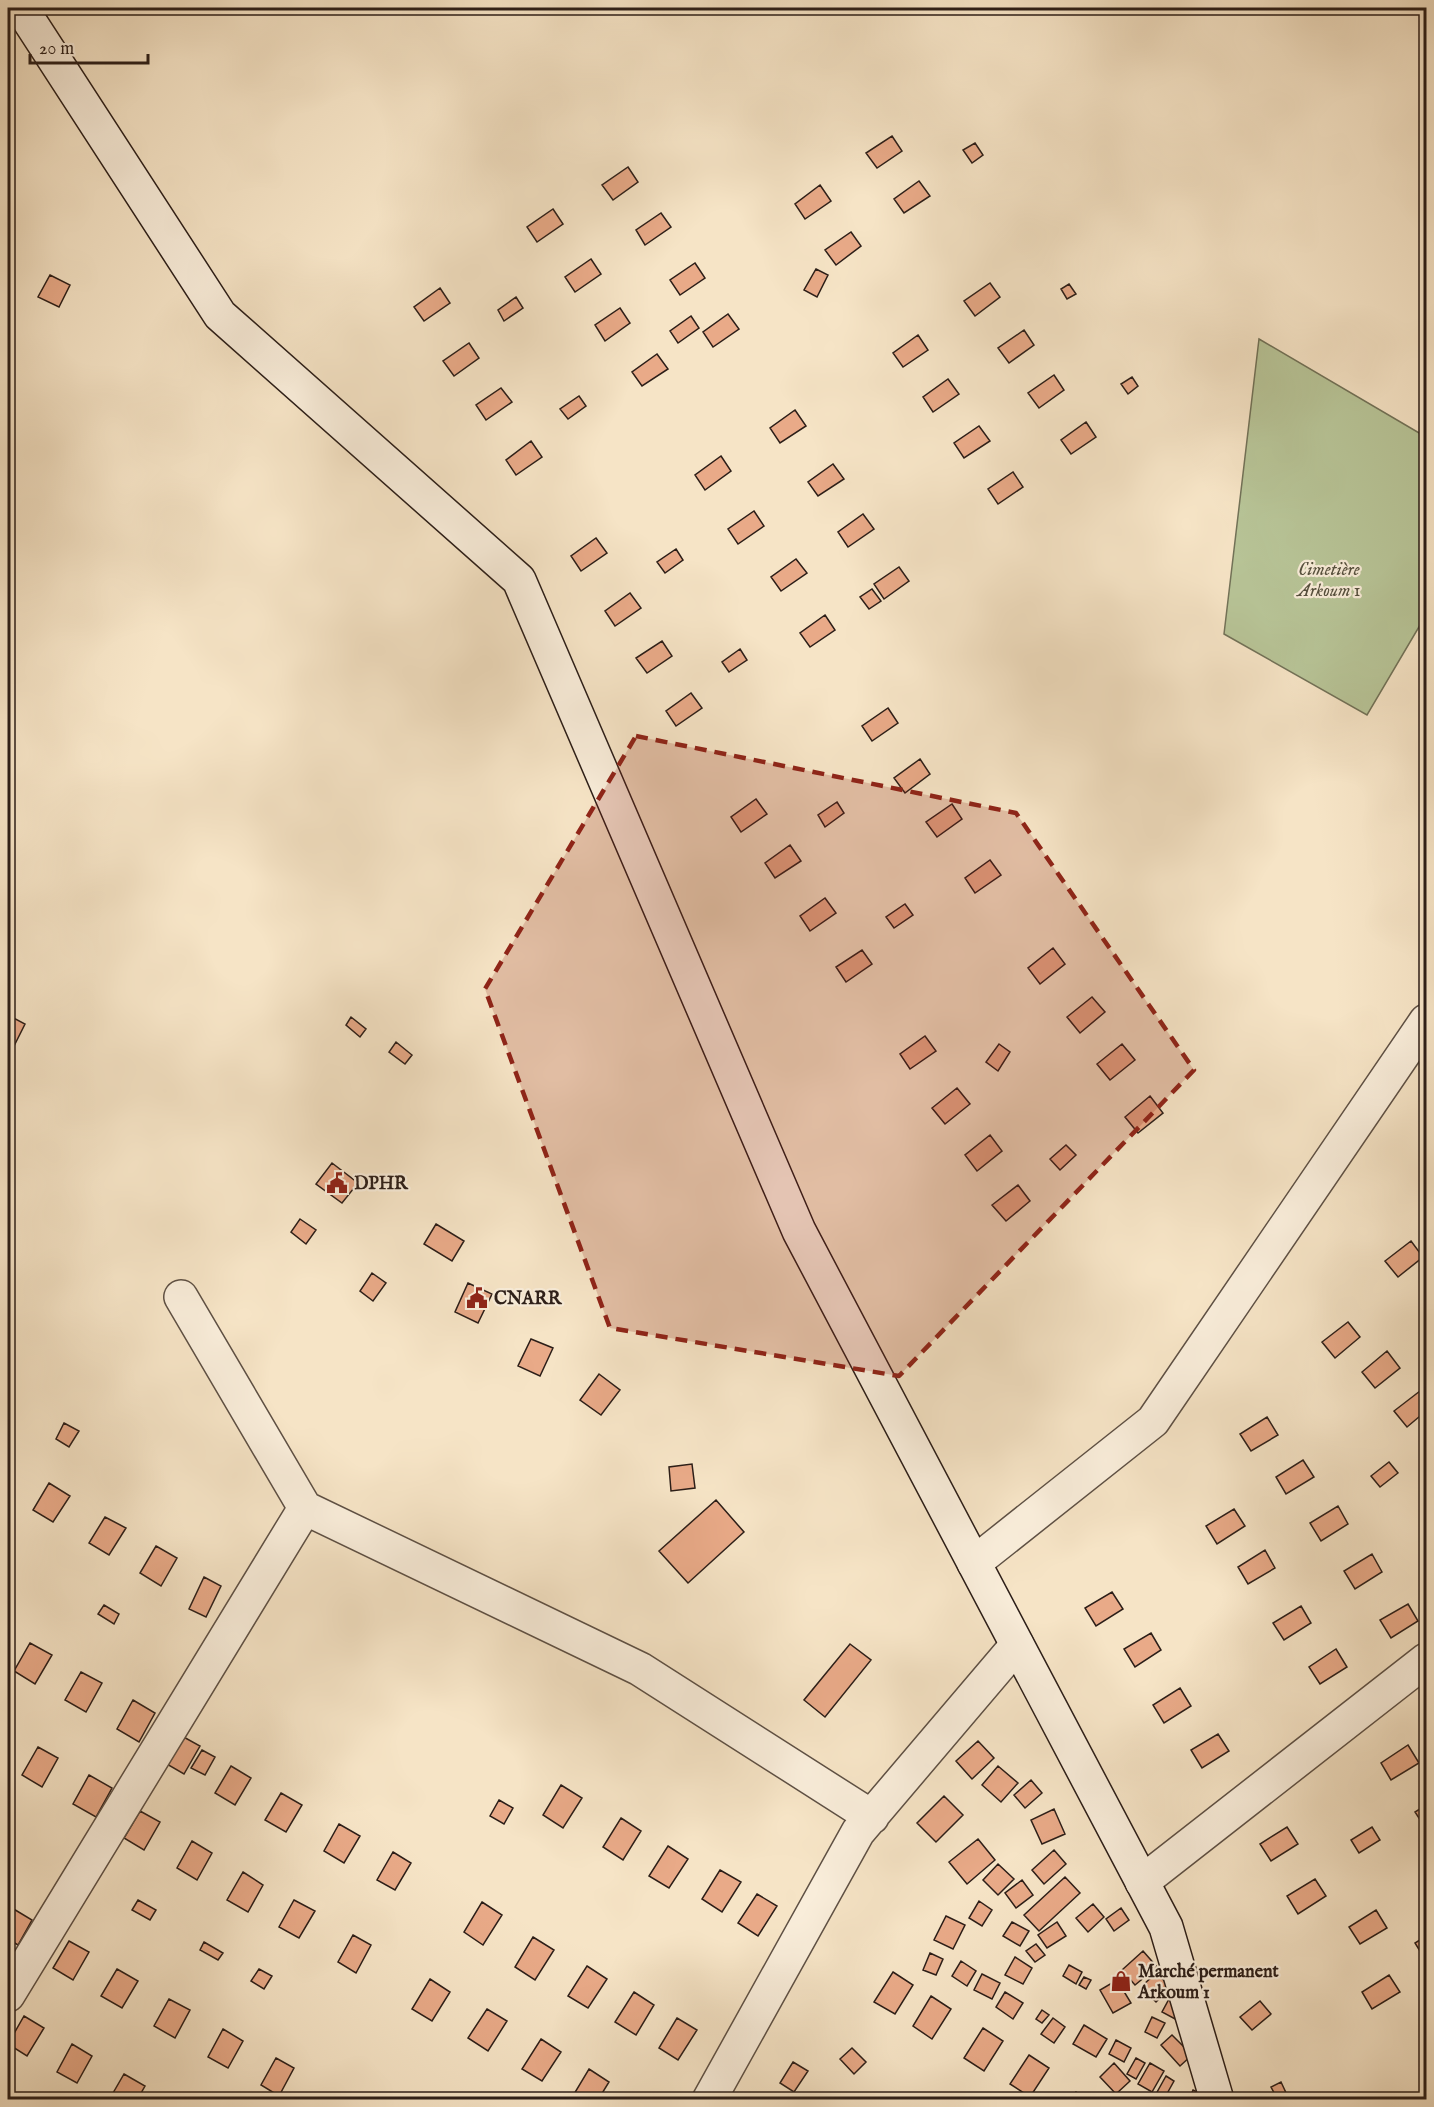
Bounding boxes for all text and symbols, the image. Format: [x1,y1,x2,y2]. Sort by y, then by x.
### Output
scale bar [30,27,148,65]
text: 20 m [39,38,74,61]
park label: Cimetière Arkoum 1 [1295,559,1361,603]
public building icon: DPHR [325,1171,349,1195]
place label: DPHR [354,1173,409,1196]
public building icon: CNARR [465,1286,489,1310]
place label: CNARR [494,1288,563,1311]
place label: Marché permanent Arkoum 1 [1137,1961,1279,2005]
shop icon: Marché permanent Arkoum 1 [1109,1969,1133,1993]

